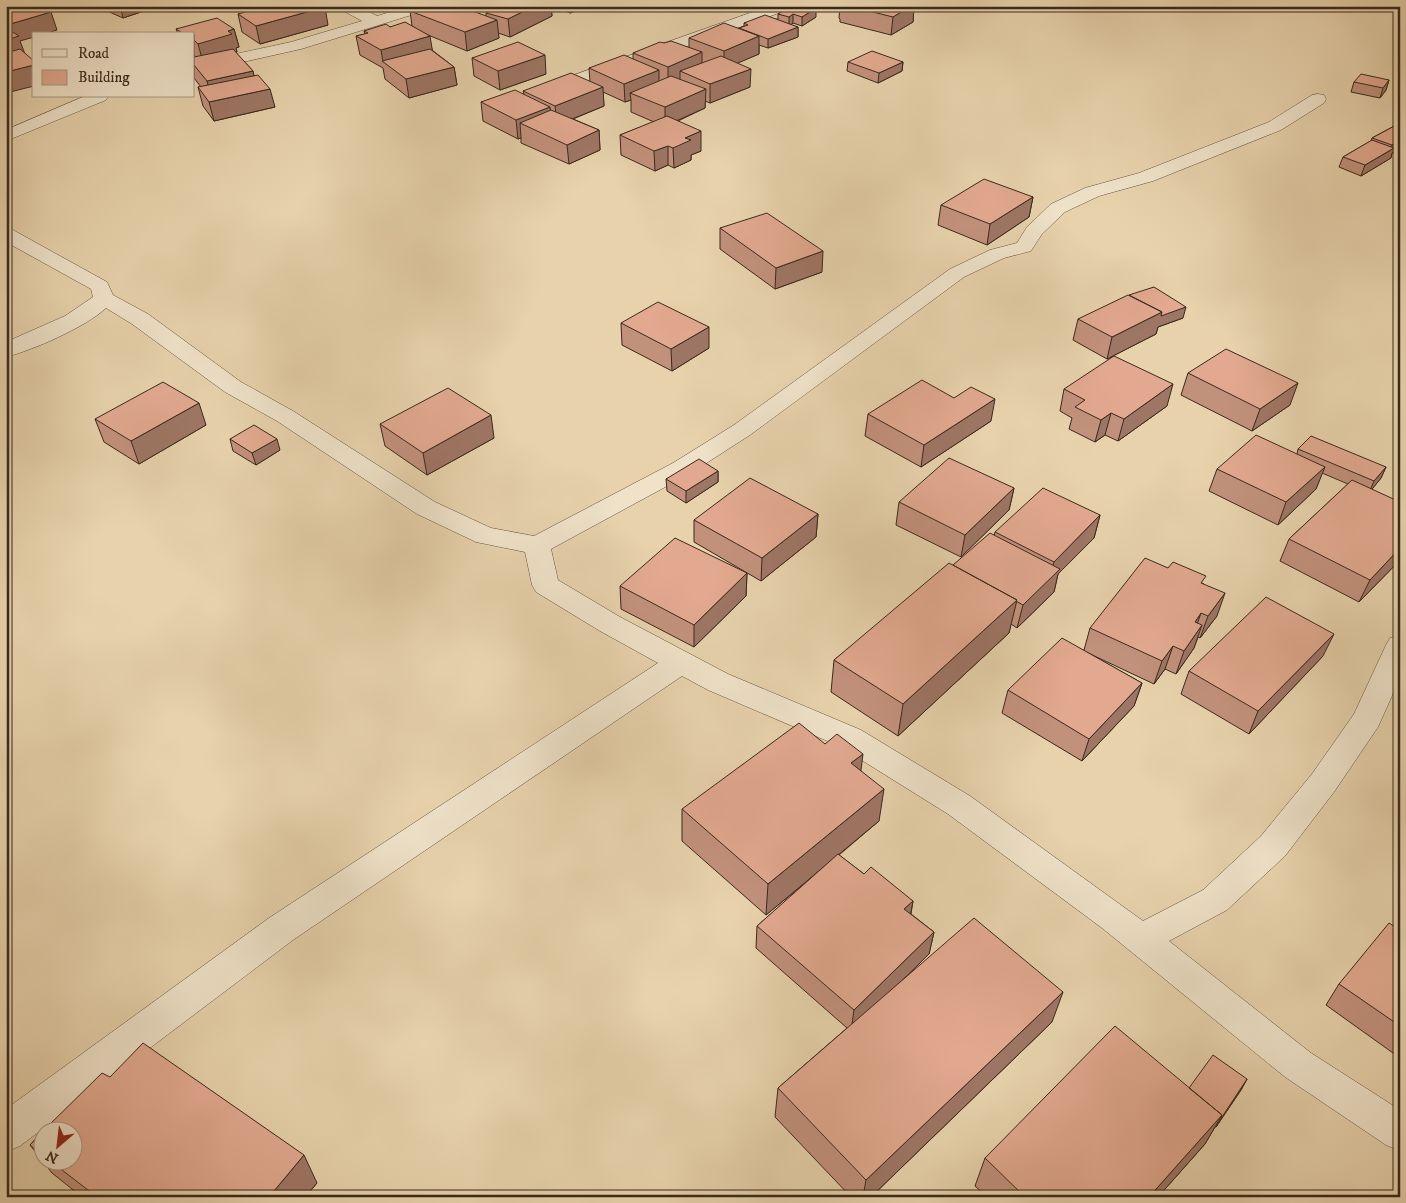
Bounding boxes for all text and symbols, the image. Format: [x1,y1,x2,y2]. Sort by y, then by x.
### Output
legend [32,32,195,98]
text: Road [78,44,110,63]
text: Building [78,68,130,87]
north arrow [32,1120,82,1170]
text: N [43,1146,62,1167]

